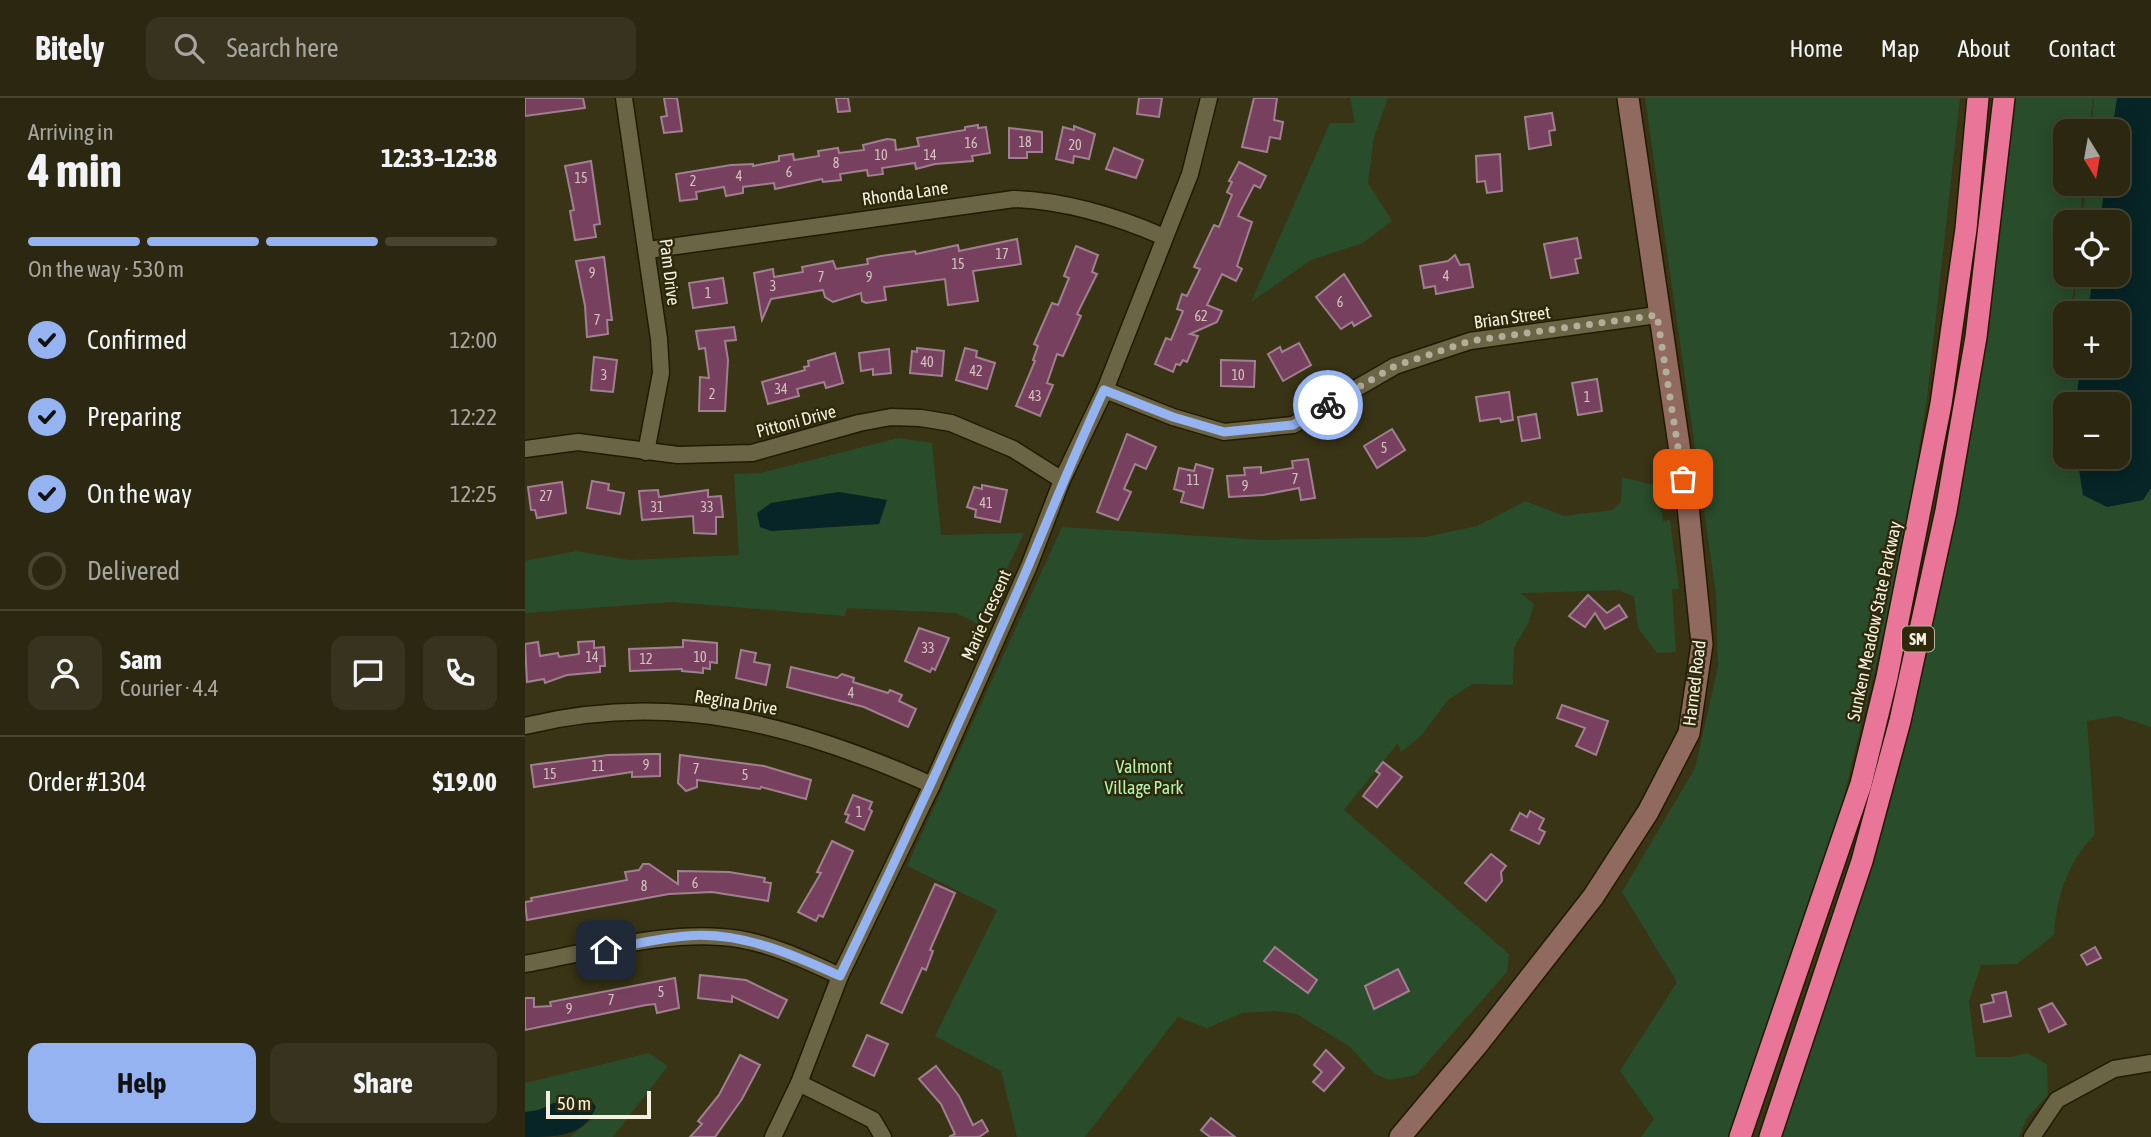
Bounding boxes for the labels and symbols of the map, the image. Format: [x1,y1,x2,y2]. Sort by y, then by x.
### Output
north arrow [2053,119,2130,196]
house number: 18 [1018,134,1032,150]
house number: 16 [964,135,978,151]
house number: 20 [1068,137,1082,153]
house number: 10 [874,147,888,163]
house number: 14 [923,147,937,163]
house number: 8 [833,155,840,171]
house number: 6 [786,164,793,180]
house number: 4 [736,168,743,184]
house number: 15 [574,170,588,186]
house number: 2 [690,173,696,189]
street label: Rhonda Lane [861,177,949,209]
street label: Pam Drive [655,237,685,307]
house number: 17 [995,246,1009,262]
house number: 15 [951,256,965,272]
house number: 9 [589,265,595,281]
house number: 4 [1443,268,1450,284]
house number: 7 [818,269,824,285]
house number: 9 [866,269,872,285]
house number: 3 [770,278,776,294]
house number: 1 [705,285,711,301]
house number: 6 [1337,294,1344,310]
street label: Brian Street [1472,301,1552,333]
house number: 62 [1194,308,1208,324]
house number: 7 [594,312,600,328]
house number: 40 [920,354,934,370]
house number: 42 [969,363,983,379]
house number: 3 [601,367,607,383]
house number: 10 [1231,367,1245,383]
courier [1293,370,1363,440]
house number: 34 [774,381,788,397]
house number: 2 [709,386,715,402]
house number: 43 [1028,388,1042,404]
house number: 1 [1584,389,1590,405]
street label: Pittoni Drive [754,400,838,442]
house number: 5 [1381,440,1387,456]
pin [1653,449,1713,509]
house number: 7 [1292,471,1298,487]
house number: 11 [1186,472,1200,488]
house number: 9 [1242,478,1248,494]
house number: 27 [539,488,553,504]
house number: 41 [979,495,993,511]
house number: 31 [650,499,664,515]
house number: 33 [700,499,714,515]
street label: Sunken Meadow State Parkway [1843,519,1905,723]
street label: Marie Crescent [957,566,1015,664]
road number: SM [1902,626,1934,652]
street label: Harned Road [1678,639,1710,727]
house number: 33 [921,640,935,656]
house number: 14 [585,649,599,665]
house number: 10 [693,649,707,665]
house number: 12 [639,651,653,667]
street label: Regina Drive [693,685,779,719]
house number: 4 [848,685,855,701]
park label: Valmont Village Park [1105,756,1184,798]
house number: 9 [643,757,649,773]
house number: 11 [591,758,605,774]
house number: 7 [693,761,699,777]
house number: 15 [543,766,557,782]
house number: 5 [742,767,748,783]
house number: 1 [856,804,862,820]
house number: 6 [692,875,699,891]
house number: 8 [641,878,648,894]
pin [576,920,636,980]
house number: 5 [658,984,664,1000]
house number: 7 [608,992,614,1008]
house number: 9 [566,1001,572,1017]
scale bar [546,1088,651,1120]

